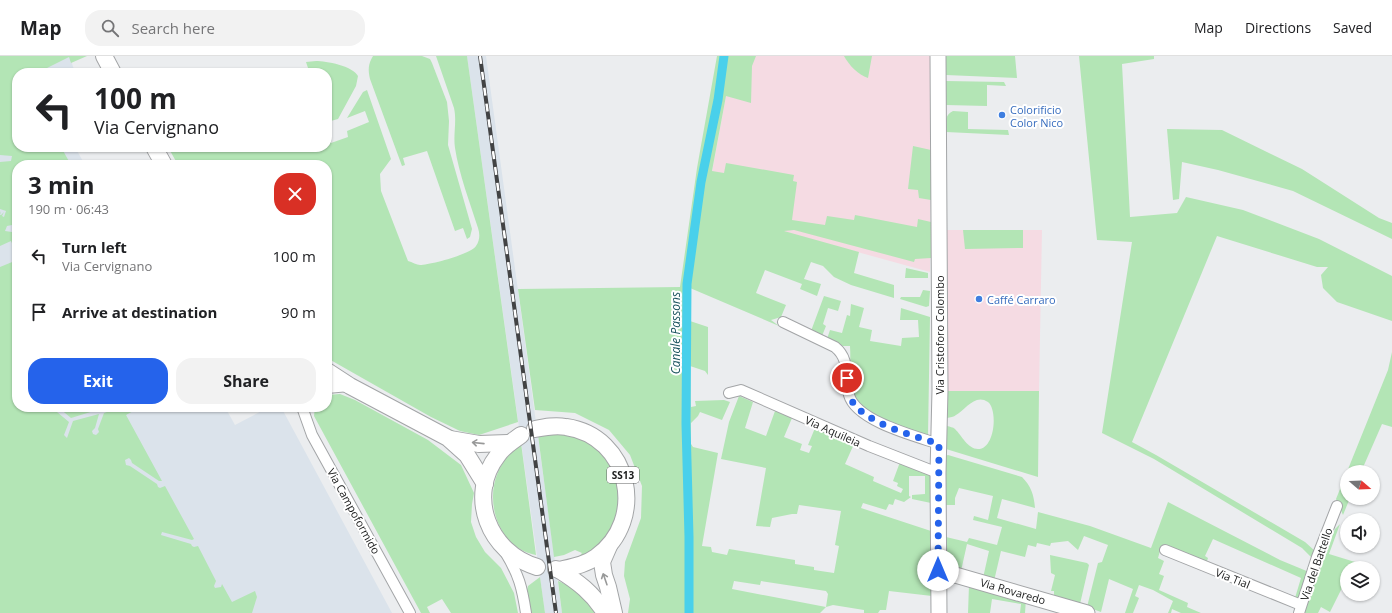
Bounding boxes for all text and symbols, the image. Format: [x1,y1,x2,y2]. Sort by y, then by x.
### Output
search box [85,10,365,46]
text: Map [20,15,61,41]
icon: search [99,17,121,39]
text: Search here [131,18,215,38]
text: Map [1194,18,1223,37]
text: Directions [1245,18,1311,37]
text: Saved [1333,18,1372,37]
text: 100 m [94,79,177,117]
icon: left [28,84,80,136]
place label: Colorificio Color Nico [1010,102,1064,130]
marker: Colorificio Color Nico [997,110,1007,120]
text: Via Cervignano [94,115,219,139]
text: 3 min [28,168,95,201]
button: close [274,173,316,215]
text: 190 m · 06:43 [28,200,109,218]
text: Turn left [62,237,127,257]
icon: left [28,245,50,267]
text: 100 m [272,246,316,266]
text: Via Cervignano [62,257,152,275]
street label: Via Cristoforo Colombo [932,275,947,395]
water label: Canale Passons [667,292,684,374]
place label: Caffé Carraro [987,292,1056,307]
marker: Caffé Carraro [974,294,984,304]
icon: arrive [28,301,50,323]
text: Arrive at destination [62,302,217,322]
text: 90 m [281,302,316,322]
button: Exit [28,358,168,404]
button: Share [176,358,316,404]
pin [830,361,864,395]
icon: arrive [836,367,858,389]
street label: Via Aquileia [803,412,863,450]
one-way arrow [472,440,485,447]
street label: Via Campoformido [324,465,384,557]
north arrow [1340,465,1380,505]
map controls [1340,465,1380,601]
road number: SS13 [607,467,639,483]
button: sound [1340,513,1380,553]
street label: Via del Battello [1296,525,1336,602]
position arrow [917,549,959,591]
button: layers [1340,561,1380,601]
street label: Via Tial [1213,564,1253,592]
one-way arrow [601,573,609,585]
street label: Via Rovaredo [979,575,1048,608]

